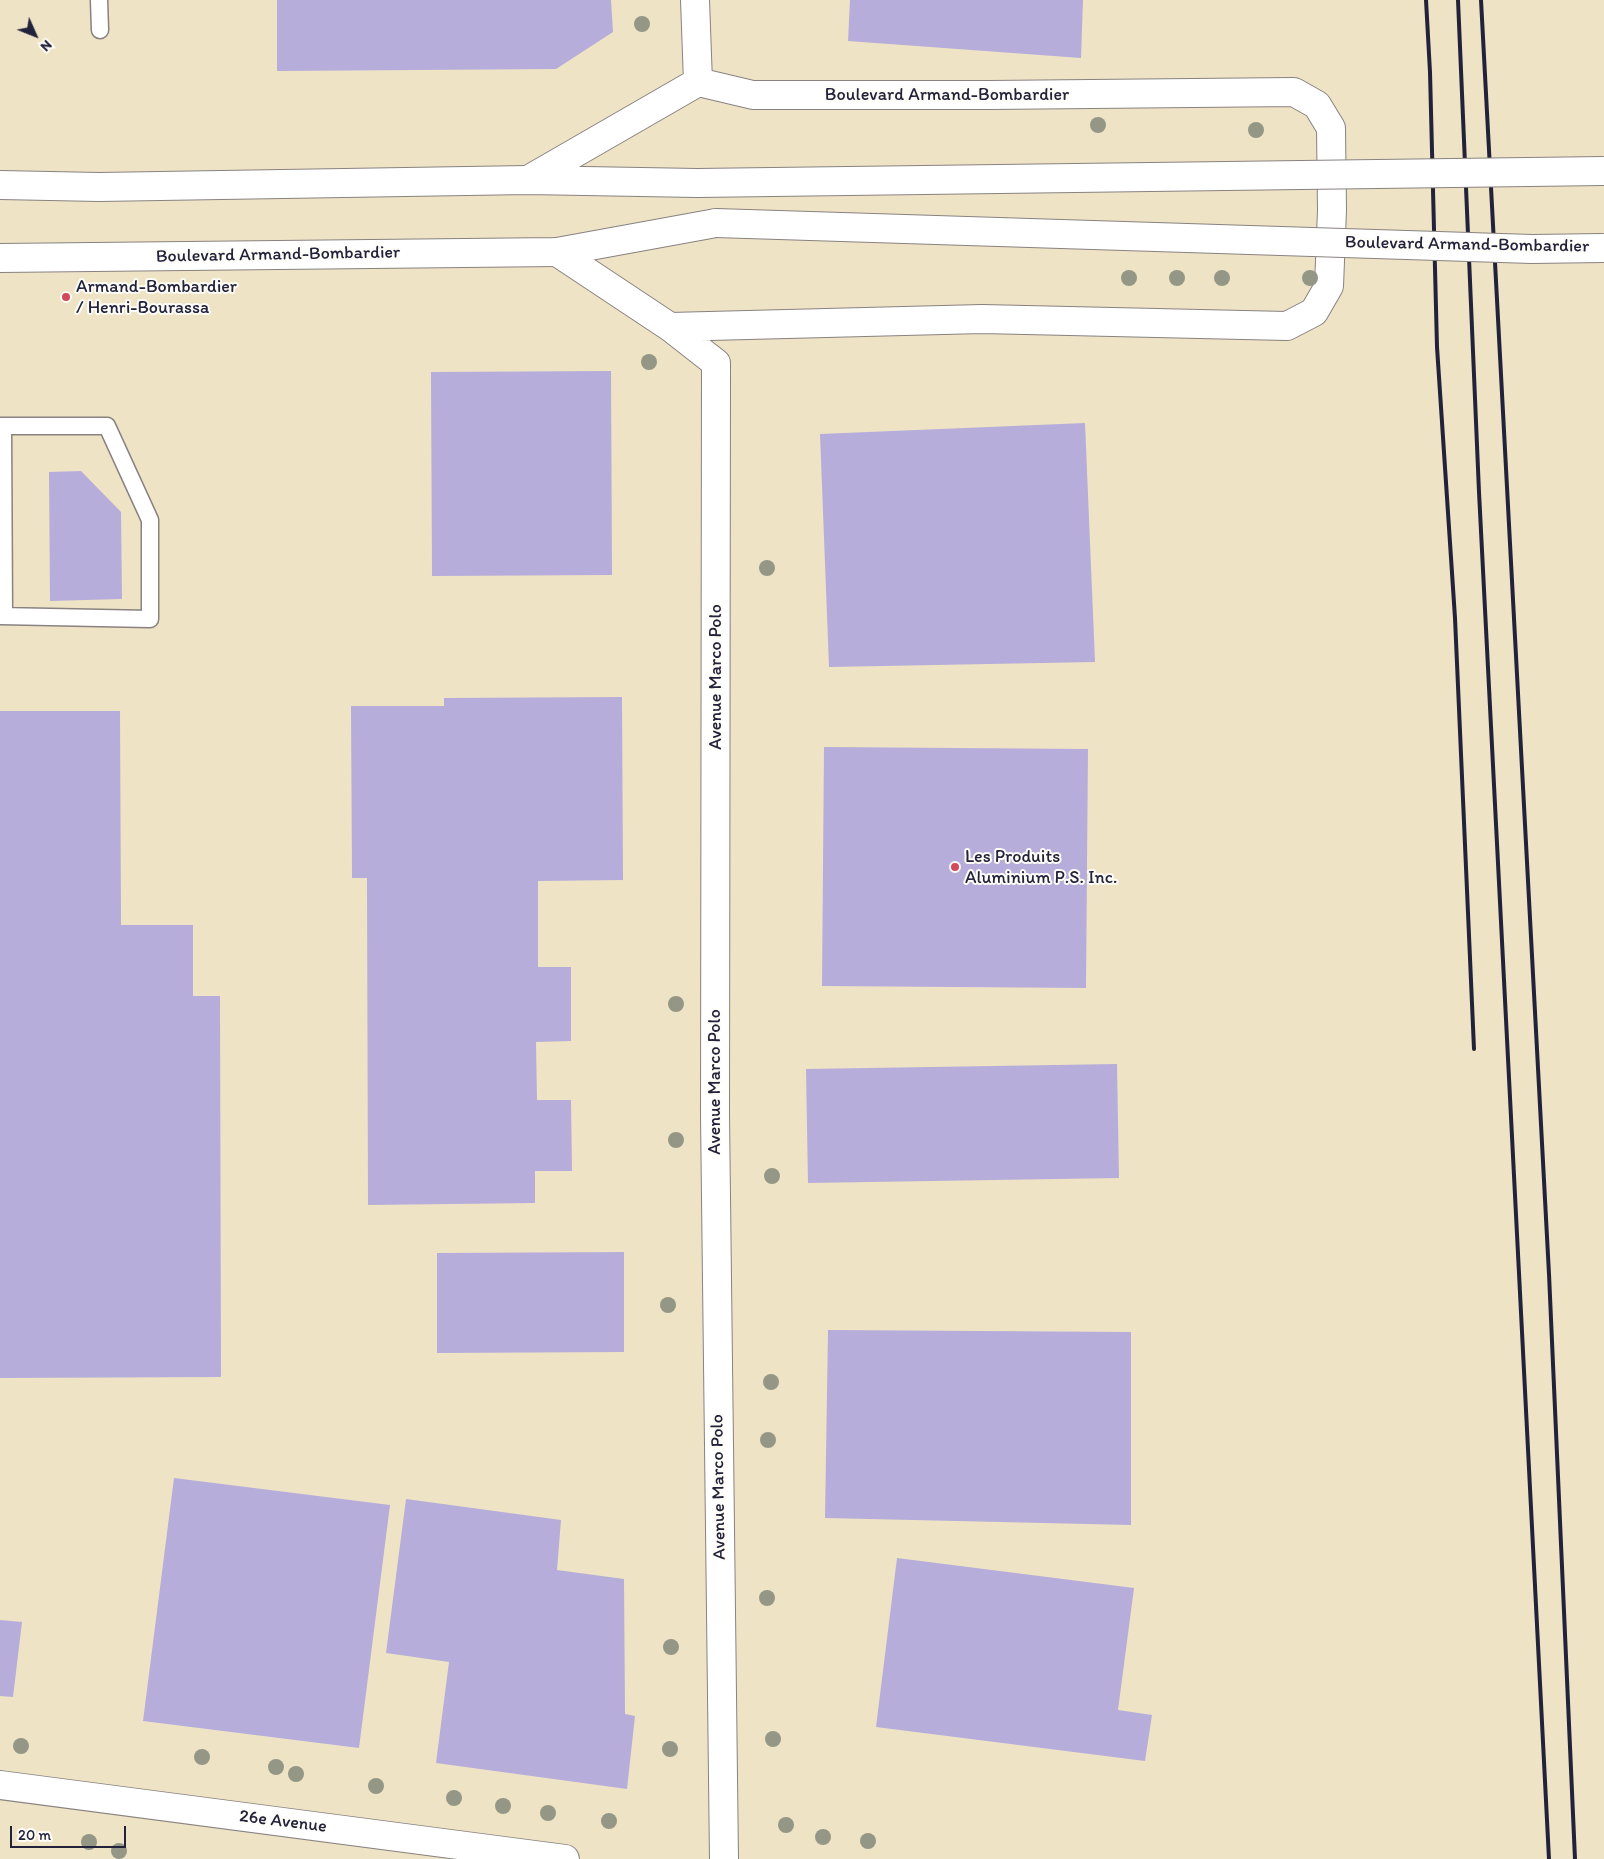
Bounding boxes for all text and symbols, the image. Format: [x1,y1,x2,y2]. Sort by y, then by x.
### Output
north arrow [10,10,60,60]
text: N [37,36,56,55]
street label: Boulevard Armand-Bombardier [825,84,1069,106]
street label: Boulevard Armand-Bombardier [1345,232,1589,258]
street label: Boulevard Armand-Bombardier [156,242,400,268]
place label: Armand-Bombardier / Henri-Bourassa [76,276,237,318]
marker: Armand-Bombardier / Henri-Bourassa [60,291,72,303]
street label: Avenue Marco Polo [705,604,727,750]
place label: Les Produits Aluminium P.S. Inc. [965,846,1117,889]
marker: Les Produits Aluminium P.S. Inc. [949,861,961,873]
street label: Avenue Marco Polo [704,1009,726,1155]
street label: Avenue Marco Polo [707,1414,731,1560]
street label: 26e Avenue [238,1806,328,1838]
scale bar [12,1816,129,1848]
text: 20 m [18,1826,51,1844]

